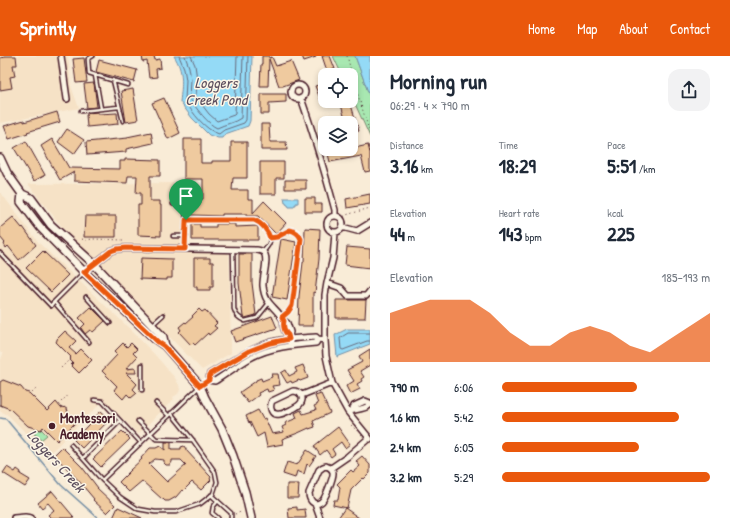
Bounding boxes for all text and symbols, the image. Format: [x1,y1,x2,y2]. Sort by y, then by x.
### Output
text: Sprintly [20,15,77,41]
text: Home [528,19,555,38]
text: Map [577,19,597,38]
text: About [619,19,648,38]
text: Contact [670,19,710,38]
text: Morning run [390,66,487,96]
map controls [318,68,358,156]
button: locate [318,68,358,108]
button: share [668,69,710,111]
water label: Loggers Creek Pond [185,72,249,110]
text: 06:29 · 4 × 790 m [390,96,470,114]
button: layers [318,116,358,156]
text: Distance [390,138,424,152]
text: Time [499,138,518,152]
text: Pace [607,138,626,152]
text: 3.16 [390,152,418,179]
text: 18:29 [499,152,536,179]
text: 5:51 [607,152,636,179]
text: km [418,162,433,176]
text: /km [636,162,655,176]
pin [169,179,203,220]
icon: arrive [175,185,197,207]
text: Elevation [390,206,427,220]
text: Heart rate [499,206,540,220]
text: kcal [607,206,623,220]
text: 44 [390,220,405,247]
text: 143 [499,220,522,247]
text: 225 [607,220,635,247]
text: m [405,230,415,244]
text: bpm [522,230,542,244]
text: Elevation [390,268,433,286]
text: 185–193 m [662,268,710,286]
text: 790 m [390,378,419,396]
text: 6:06 [454,378,473,396]
place label: Montessori Academy [60,408,116,445]
text: 1.6 km [390,408,420,426]
text: 5:42 [454,408,473,426]
marker: Montessori Academy [47,421,57,431]
water label: Loggers Creek [22,425,91,498]
text: 2.4 km [390,438,421,456]
text: 6:05 [454,438,474,456]
text: 3.2 km [390,468,422,486]
text: 5:29 [454,468,473,486]

